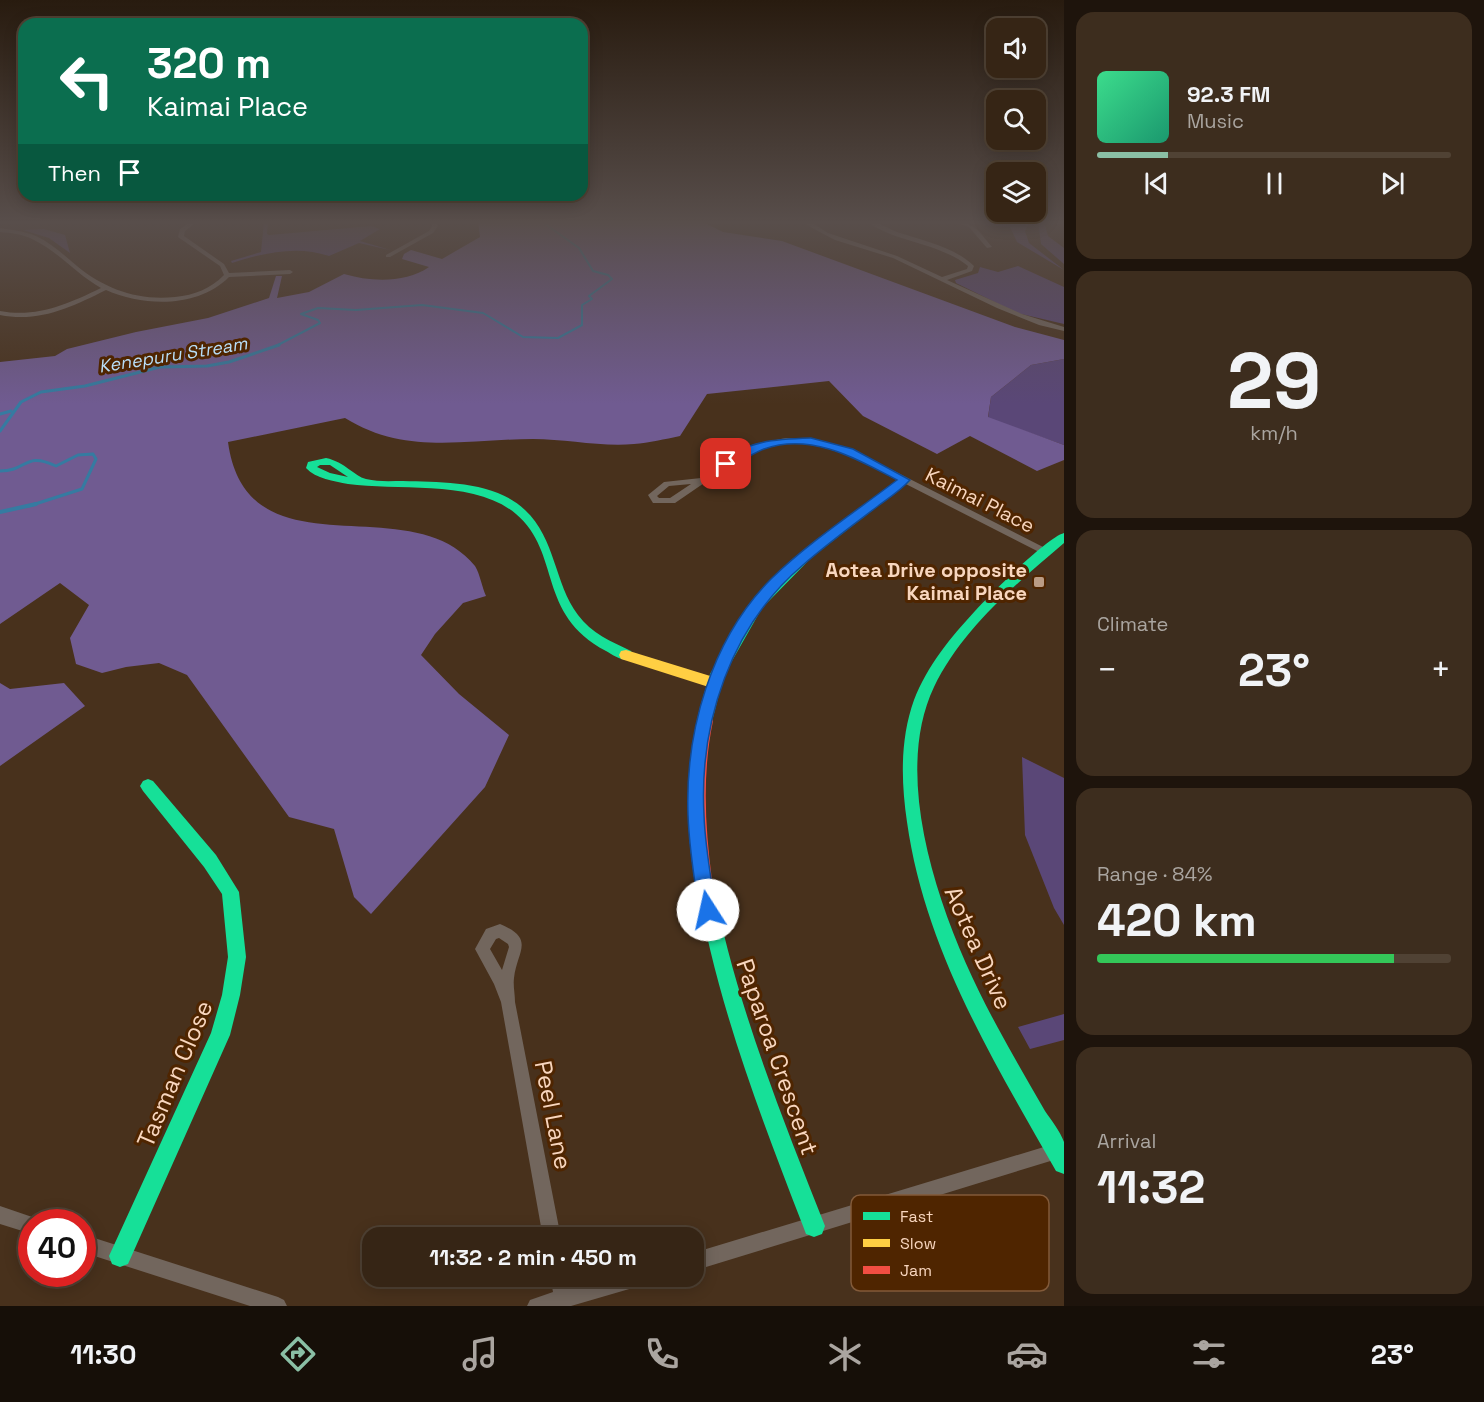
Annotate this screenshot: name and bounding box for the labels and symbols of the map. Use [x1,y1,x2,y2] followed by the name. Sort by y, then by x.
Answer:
[97,331,249,378] water label: Kenepuru Stream
[700,438,751,489] pin
[921,461,1039,539] street label: Kaimai Place
[826,557,1027,606] place label: Aotea Drive opposite Kaimai Place
[1032,575,1046,589] marker: Aotea Drive opposite Kaimai Place
[676,878,740,942] position arrow
[937,881,1019,1014] street label: Aotea Drive
[729,955,826,1159] street label: Paparoa Crescent
[130,996,219,1152] street label: Tasman Close
[528,1058,579,1172] street label: Peel Lane
[851,1195,1049,1291] legend
[900,1206,933,1227] text: Fast
[18,1209,96,1287] speed limit sign: 40
[900,1233,936,1254] text: Slow
[900,1260,932,1281] text: Jam

